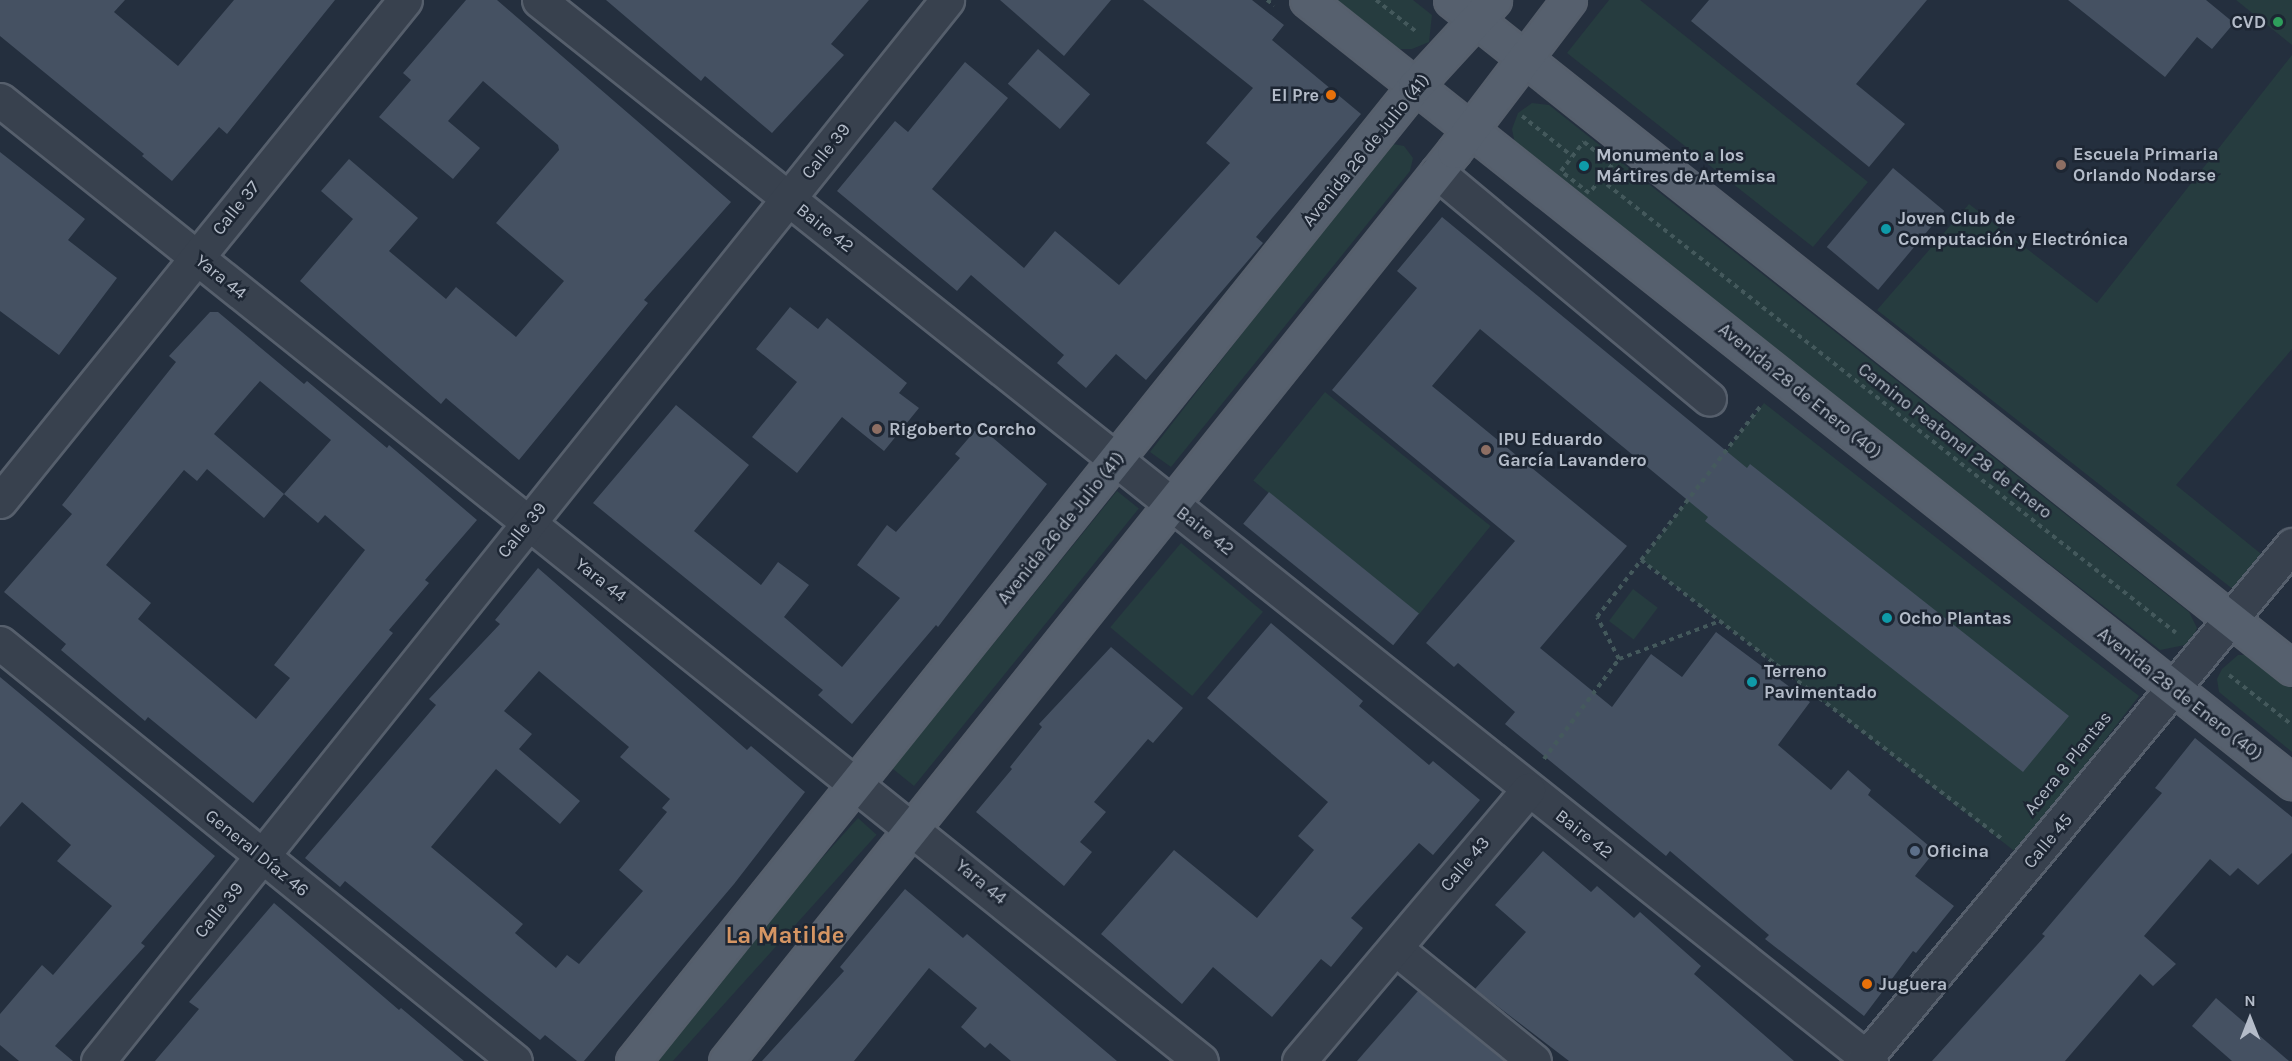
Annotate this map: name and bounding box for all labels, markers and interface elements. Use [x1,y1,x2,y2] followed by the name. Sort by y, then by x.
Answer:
[2231,11,2266,33] place label: CVD
[2271,15,2285,29] marker: CVD
[1298,69,1434,231] street label: Avenida 26 de Julio (41)
[1271,84,1319,106] place label: El Pre
[1324,88,1338,102] marker: El Pre
[797,119,855,183] street label: Calle 39
[2073,144,2219,186] place label: Escuela Primaria Orlando Nodarse
[1596,145,1776,188] place label: Monumento a los Mártires de Artemisa
[2054,158,2068,172] marker: Escuela Primaria Orlando Nodarse
[1577,159,1591,173] marker: Monumento a los Mártires de Artemisa
[208,176,264,240] street label: Calle 37
[792,199,858,257] street label: Baire 42
[1898,208,2128,250] place label: Joven Club de Computación y Electrónica
[1879,222,1893,236] marker: Joven Club de Computación y Electrónica
[191,250,251,304] street label: Yara 44
[1714,319,1886,463] street label: Avenida 28 de Enero (40)
[1854,358,2056,524] street label: Camino Peatonal 28 de Enero
[889,418,1036,440] place label: Rigoberto Corcho
[870,422,884,436] marker: Rigoberto Corcho
[1498,429,1647,472] place label: IPU Eduardo García Lavandero
[1479,443,1493,457] marker: IPU Eduardo García Lavandero
[993,447,1129,609] street label: Avenida 26 de Julio (41)
[493,498,551,562] street label: Calle 39
[1172,502,1238,560] street label: Baire 42
[571,553,631,607] street label: Yara 44
[1899,607,2012,629] place label: Ocho Plantas
[1880,611,1894,625] marker: Ocho Plantas
[2093,623,2267,765] street label: Avenida 28 de Enero (40)
[1764,661,1877,704] place label: Terreno Pavimentado
[1745,675,1759,689] marker: Terreno Pavimentado
[2020,707,2116,819] street label: Acera 8 Plantas
[201,805,313,901] street label: General Díaz 46
[1551,805,1617,863] street label: Baire 42
[2019,809,2077,873] street label: Calle 45
[1436,832,1494,896] street label: Calle 43
[1927,840,1989,862] place label: Oficina
[1908,844,1922,858] marker: Oficina
[951,855,1011,909] street label: Yara 44
[190,878,248,942] street label: Calle 39
[725,922,845,950] district label: La Matilde
[1879,973,1947,995] place label: Juguera
[1860,977,1874,991] marker: Juguera
[2220,989,2280,1049] north arrow
[2244,991,2256,1010] text: N

